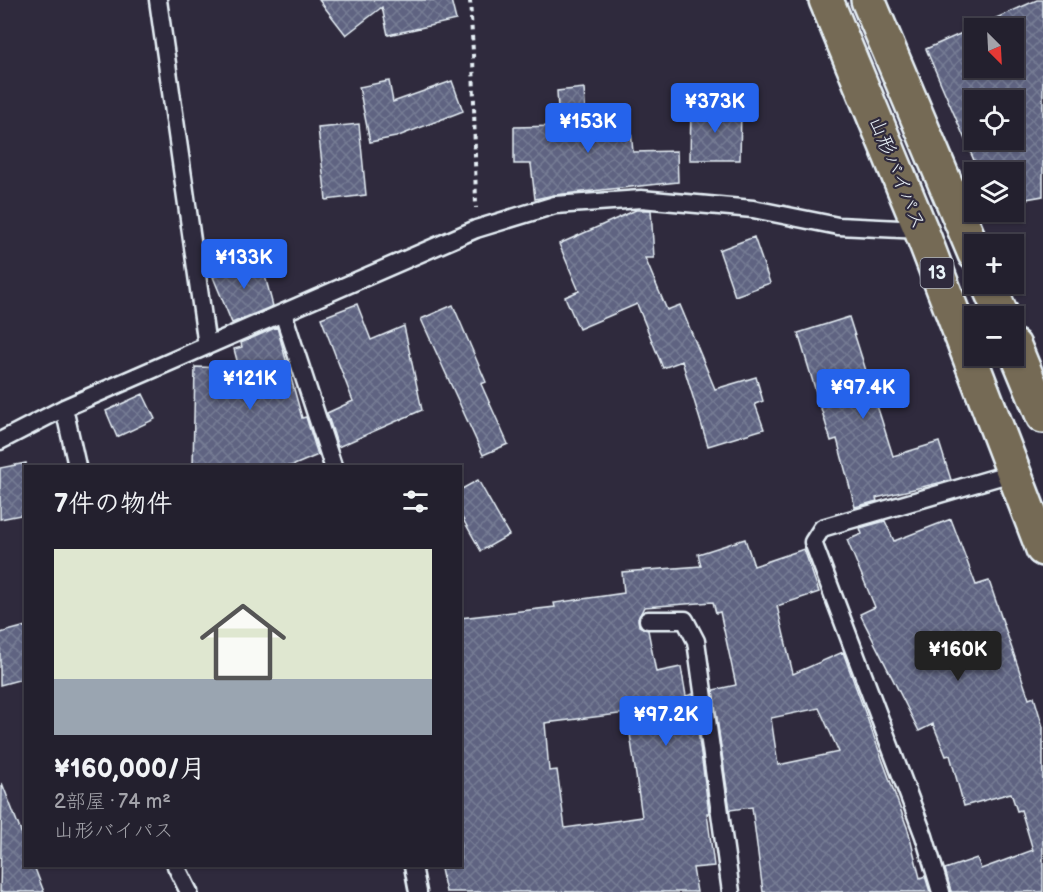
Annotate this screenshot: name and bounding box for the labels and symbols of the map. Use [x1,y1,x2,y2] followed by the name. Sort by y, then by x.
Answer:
[964,18,1024,78] north arrow
[673,83,757,134] pin: ¥373K
[546,103,630,154] pin: ¥153K
[863,113,931,233] street label: 山形バイパス
[202,239,286,290] pin: ¥133K
[920,258,954,288] road number: 13
[208,360,292,411] pin: ¥121K
[814,369,912,420] pin: ¥97.4K
[916,631,1000,682] pin: ¥160K
[617,696,715,747] pin: ¥97.2K

